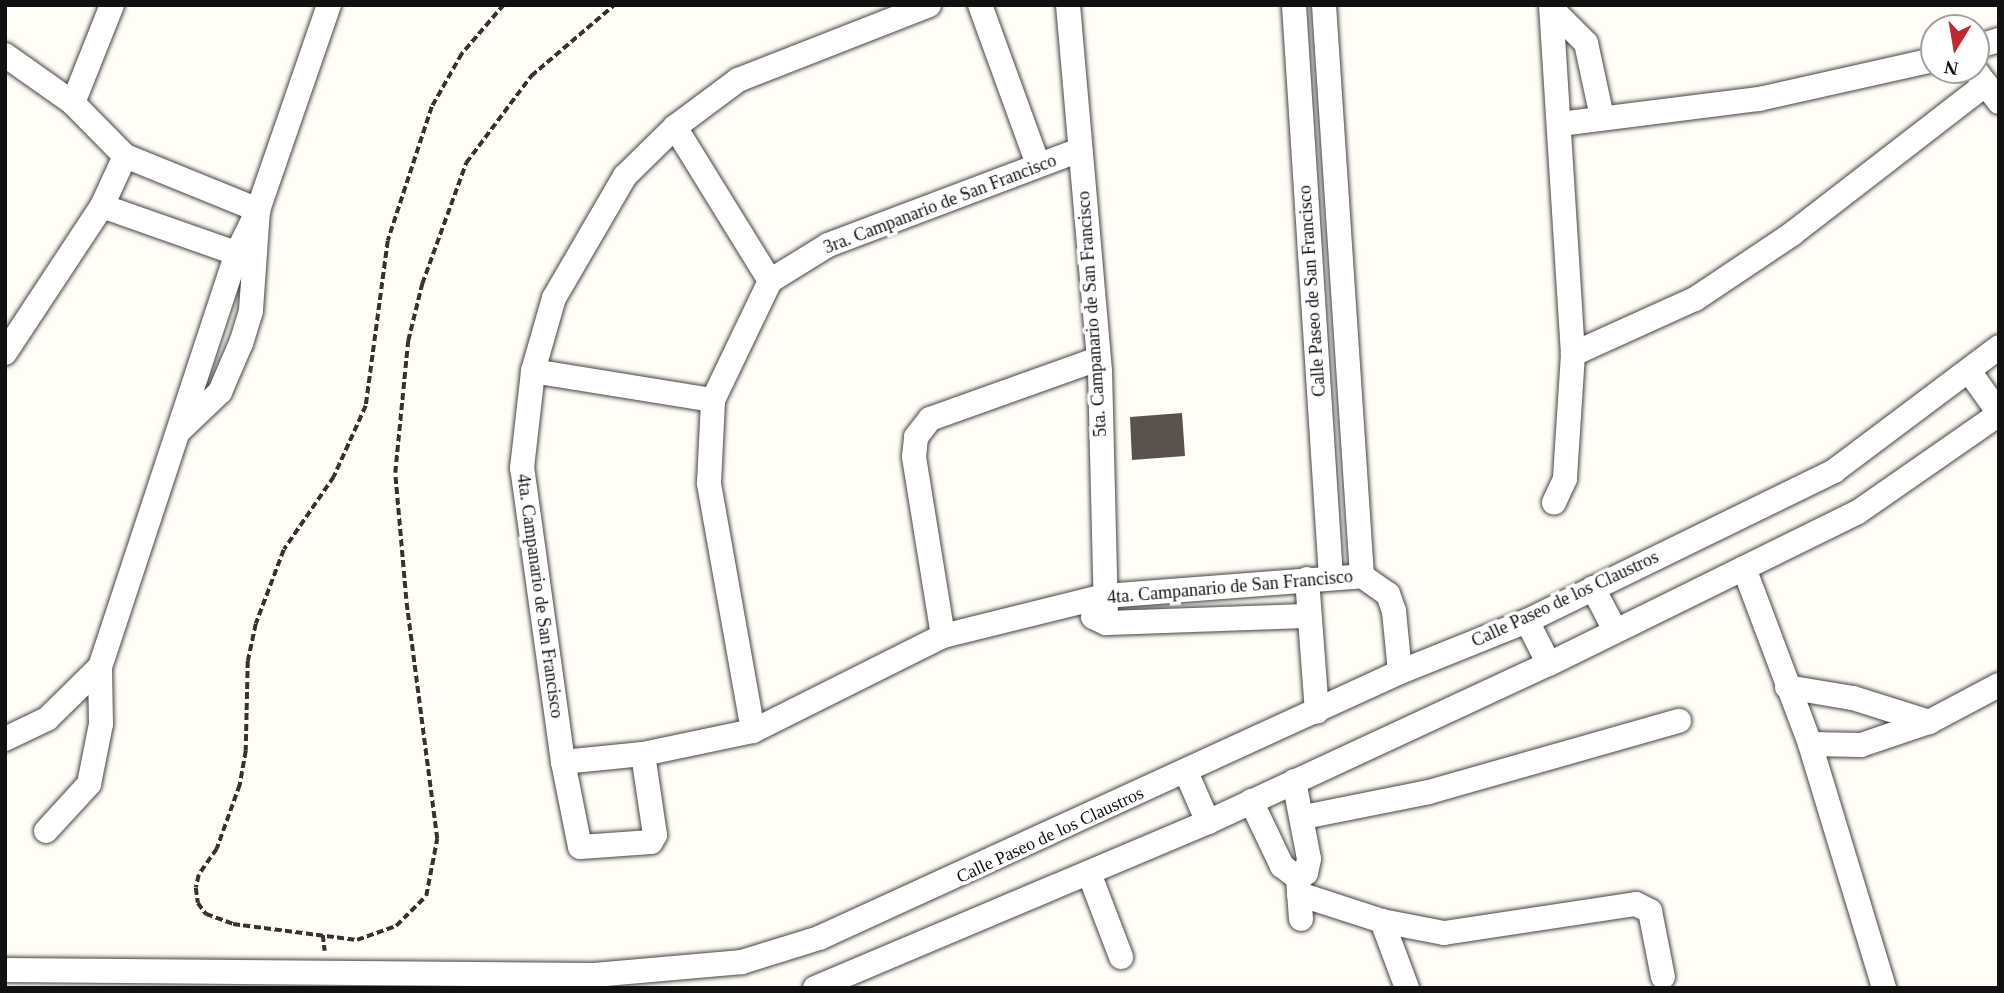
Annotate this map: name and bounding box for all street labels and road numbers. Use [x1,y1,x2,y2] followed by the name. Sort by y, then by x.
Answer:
[821,150,1059,258] street label: 3ra. Campanario de San Francisco
[1294,185,1330,397] street label: Calle Paseo de San Francisco
[1073,190,1111,438] street label: 5ta. Campanario de San Francisco
[512,472,568,720] street label: 4ta. Campanario de San Francisco
[1468,546,1662,652] street label: Calle Paseo de los Claustros
[1106,566,1354,608] street label: 4ta. Campanario de San Francisco
[953,782,1147,888] street label: Calle Paseo de los Claustros

